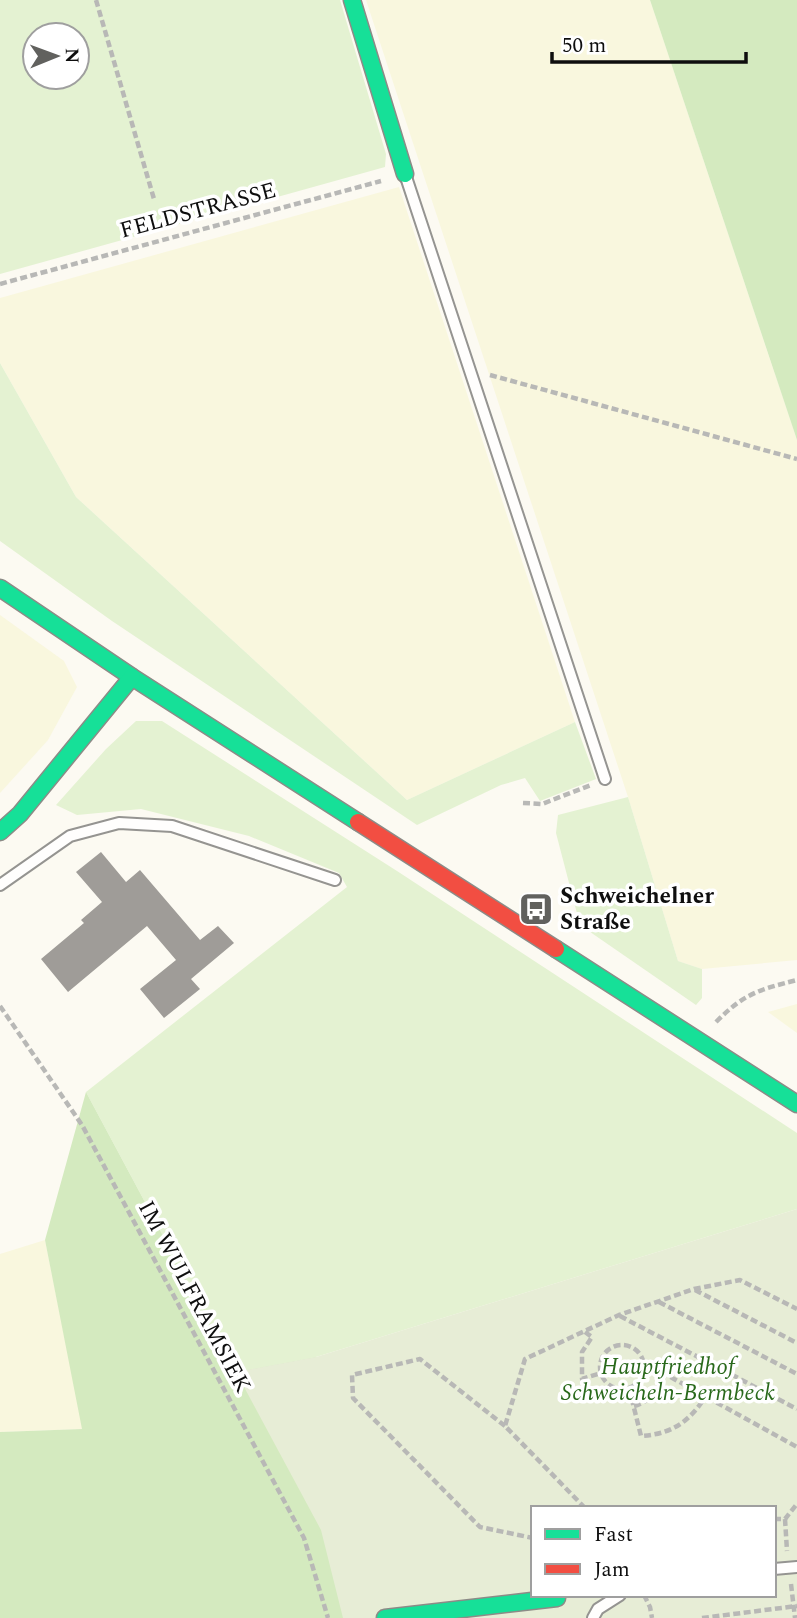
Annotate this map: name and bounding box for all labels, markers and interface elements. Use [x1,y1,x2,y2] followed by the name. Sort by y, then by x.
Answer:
[21,21,91,91] north arrow
[552,21,746,65] scale bar
[562,30,606,62] text: 50 m
[57,48,86,64] text: N
[116,173,280,249] street label: FELDSTRASSE
[560,879,714,940] place label: Schweichelner Straße
[517,890,555,928] bus stop icon: Schweichelner Straße
[128,1194,260,1400] street label: IM WULFRAMSIEK
[561,1350,775,1411] park label: Hauptfriedhof Schweicheln-Bermbeck
[531,1506,776,1597] legend
[594,1519,633,1551] text: Fast
[594,1554,630,1586] text: Jam

